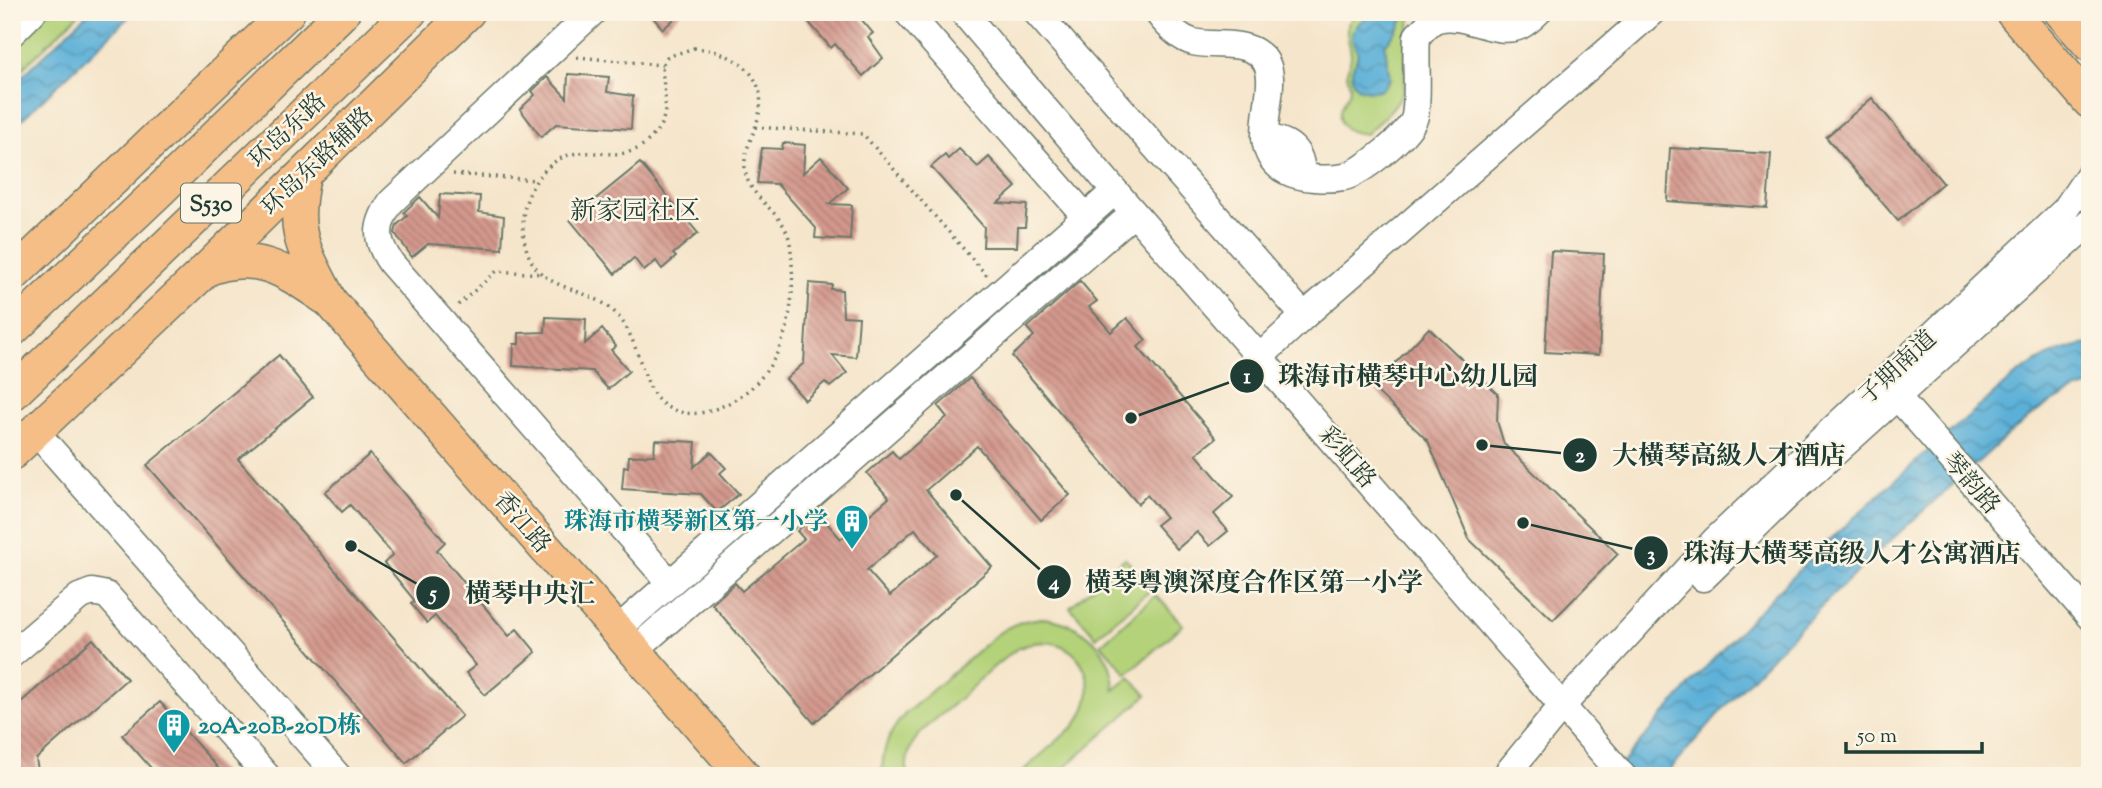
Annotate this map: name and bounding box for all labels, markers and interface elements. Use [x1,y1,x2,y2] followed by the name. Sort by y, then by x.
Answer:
[242,86,335,177] street label: 环岛东路
[255,100,382,225] street label: 环岛东路辅路
[181,184,241,222] road number: S530
[570,194,700,231] district label: 新家园社区
[1852,323,1945,414] street label: 子期南道
[1229,352,1552,399] callout: 珠海市横琴中心幼儿园
[1278,360,1538,397] text: 珠海市横琴中心幼儿园
[1243,363,1251,393] text: 1
[1310,420,1383,497] street label: 彩虹路
[1563,431,1860,478] callout: 大橫琴高級人才酒店
[1612,439,1846,476] text: 大橫琴高級人才酒店
[1575,442,1585,472] text: 2
[1934,446,2007,523] street label: 琴韵路
[485,485,558,562] street label: 香江路
[833,502,871,551] building icon: 珠海市横琴新区第一小学
[564,506,828,540] place label: 珠海市横琴新区第一小学
[1634,530,2035,577] callout: 珠海大横琴高级人才公寓酒店
[1683,537,2021,574] text: 珠海大横琴高级人才公寓酒店
[1647,541,1655,571] text: 3
[1036,558,1437,605] callout: 横琴粤澳深度合作区第一小学
[1085,566,1423,603] text: 横琴粤澳深度合作区第一小学
[416,569,609,616] callout: 横琴中央汇
[1048,569,1060,599] text: 4
[465,577,595,614] text: 横琴中央汇
[427,580,437,610] text: 5
[155,706,193,755] building icon: 20A-20B-20D栋
[198,710,361,744] place label: 20A-20B-20D栋
[1846,711,1983,755] scale bar
[1856,722,1897,752] text: 50 m

